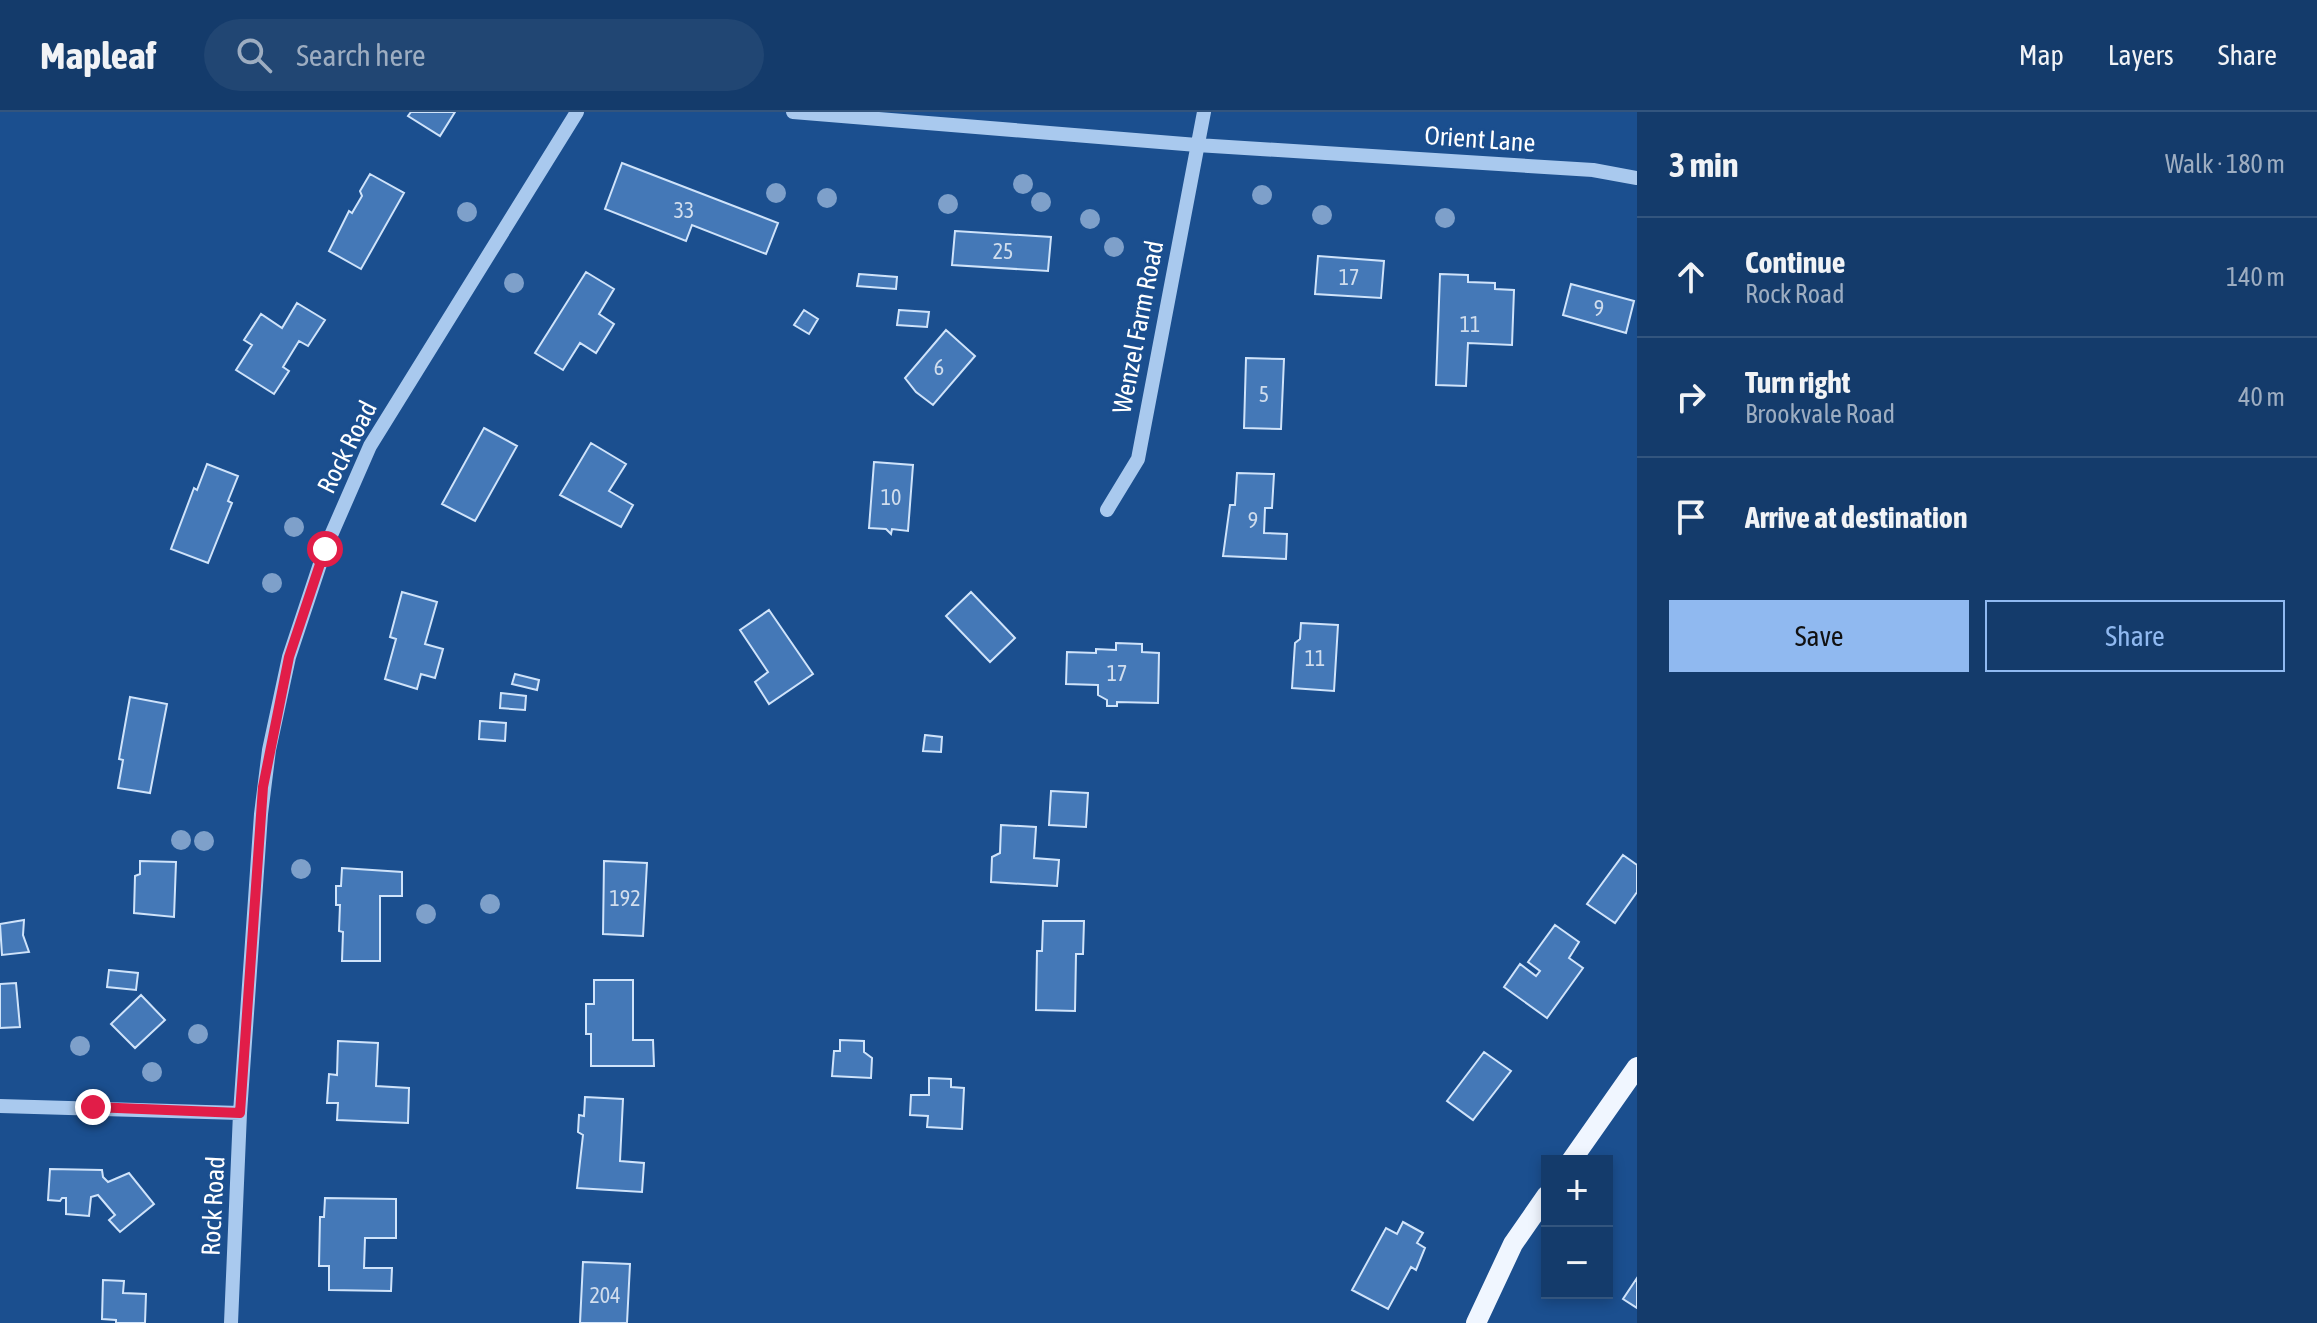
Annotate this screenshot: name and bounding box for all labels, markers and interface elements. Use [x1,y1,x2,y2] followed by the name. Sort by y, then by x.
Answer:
[204,19,764,91] search box
[232,33,276,77] icon: search
[40,34,156,77] text: Mapleaf
[296,38,426,72] text: Search here
[2019,39,2064,71] text: Map
[2108,39,2174,71] text: Layers
[2218,39,2277,71] text: Share
[1424,120,1536,158] street label: Orient Lane
[1669,145,1738,184] text: 3 min
[2165,149,2285,179] text: Walk · 180 m
[674,197,694,223] house number: 33
[993,238,1013,264] house number: 25
[1107,238,1169,416] street label: Wenzel Farm Road
[1745,245,1845,279] text: Continue
[1669,255,1713,299] icon: ahead
[2226,262,2285,292] text: 140 m
[1339,264,1359,290] house number: 17
[1745,279,1844,309] text: Rock Road
[1594,295,1604,321] house number: 9
[1460,311,1480,337] house number: 11
[934,354,944,380] house number: 6
[1745,365,1851,399] text: Turn right
[1669,375,1713,419] icon: right
[1259,381,1269,407] house number: 5
[2238,382,2285,412] text: 40 m
[311,396,383,498] street label: Rock Road
[1745,399,1895,429] text: Brookvale Road
[881,484,901,510] house number: 10
[1669,495,1713,539] icon: arrive
[1745,500,1967,534] text: Arrive at destination
[1248,507,1258,533] house number: 9
[307,531,343,567] route start
[1669,600,1969,672] button: Save
[1985,600,2285,672] button: Share
[1305,645,1325,671] house number: 11
[1107,660,1127,686] house number: 17
[609,885,641,911] house number: 192
[75,1089,111,1125] route end
[1541,1155,1613,1299] map controls
[1541,1155,1613,1227] button: +
[195,1156,231,1256] street label: Rock Road
[1541,1227,1613,1299] button: −
[589,1282,621,1308] house number: 204

